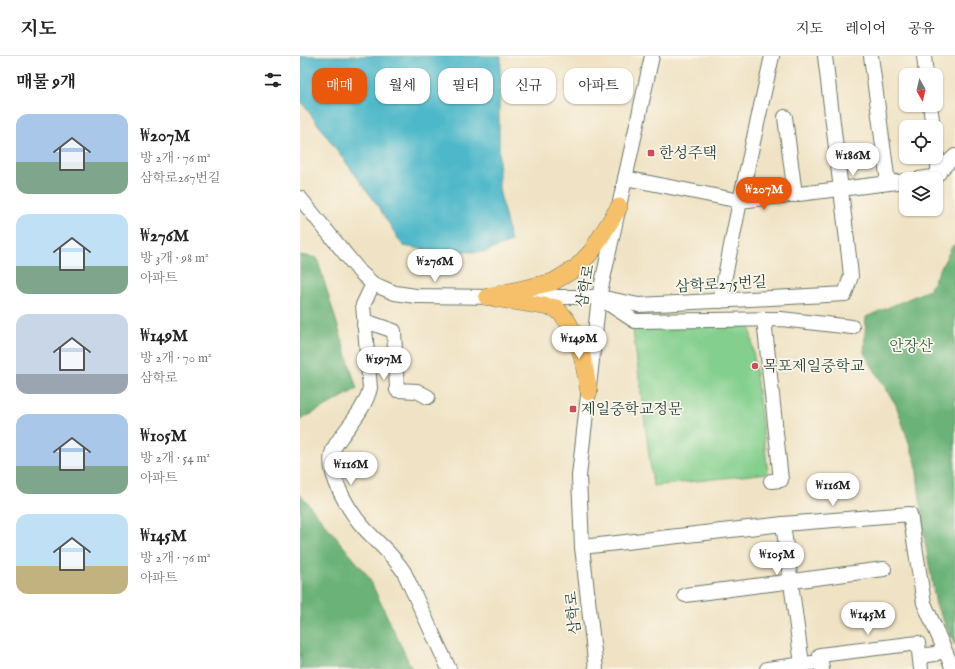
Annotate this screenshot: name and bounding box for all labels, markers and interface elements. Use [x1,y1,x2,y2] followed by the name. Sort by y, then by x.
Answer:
[20,18,57,42] text: 지도
[796,20,823,38] text: 지도
[845,20,886,38] text: 레이어
[908,20,935,38] text: 공유
[312,68,367,104] chip: 매매
[375,68,430,104] chip: 월세
[438,68,493,104] chip: 필터
[501,68,556,104] chip: 신규
[564,68,633,104] chip: 아파트
[899,68,943,112] north arrow
[899,68,943,216] map controls
[262,69,284,91] icon: filters
[16,72,76,93] text: 매물 9개
[899,120,943,164] button: locate
[140,126,190,147] text: ₩207M
[48,130,96,178] icon: home
[825,143,881,177] pin: ₩186M
[659,144,717,163] place label: 한성주택
[835,147,871,164] text: ₩186M
[646,148,656,158] marker: 한성주택
[140,150,211,167] text: 방 2개 · 76 m²
[140,170,220,187] text: 삼학로267번길
[899,172,943,216] button: layers
[736,177,792,211] pin: ₩207M
[745,181,783,198] text: ₩207M
[140,226,189,247] text: ₩276M
[48,230,96,278] icon: home
[407,249,463,283] pin: ₩276M
[140,250,209,267] text: 방 3개 · 98 m²
[416,253,454,270] text: ₩276M
[572,263,599,309] street label: 삼학로
[140,270,178,287] text: 아파트
[675,273,767,296] street label: 삼학로275번길
[140,326,188,347] text: ₩149M
[551,326,607,360] pin: ₩149M
[48,330,96,378] icon: home
[561,330,597,347] text: ₩149M
[889,337,933,356] park label: 안장산
[356,347,412,381] pin: ₩197M
[140,350,212,367] text: 방 2개 · 70 m²
[366,351,402,368] text: ₩197M
[763,357,865,376] place label: 목포제일중학교
[750,361,760,371] marker: 목포제일중학교
[140,370,178,387] text: 삼학로
[581,400,683,419] place label: 제일중학교정문
[568,404,578,414] marker: 제일중학교정문
[140,426,187,447] text: ₩105M
[48,430,96,478] icon: home
[140,450,210,467] text: 방 2개 · 54 m²
[323,452,379,486] pin: ₩116M
[333,456,369,473] text: ₩116M
[140,470,178,487] text: 아파트
[805,473,861,507] pin: ₩116M
[815,477,851,494] text: ₩116M
[140,526,187,547] text: ₩145M
[48,530,96,578] icon: home
[749,542,805,576] pin: ₩105M
[759,546,795,563] text: ₩105M
[140,550,211,567] text: 방 2개 · 76 m²
[140,570,178,587] text: 아파트
[562,590,585,636] street label: 삼학로
[840,602,896,636] pin: ₩145M
[850,606,886,623] text: ₩145M

